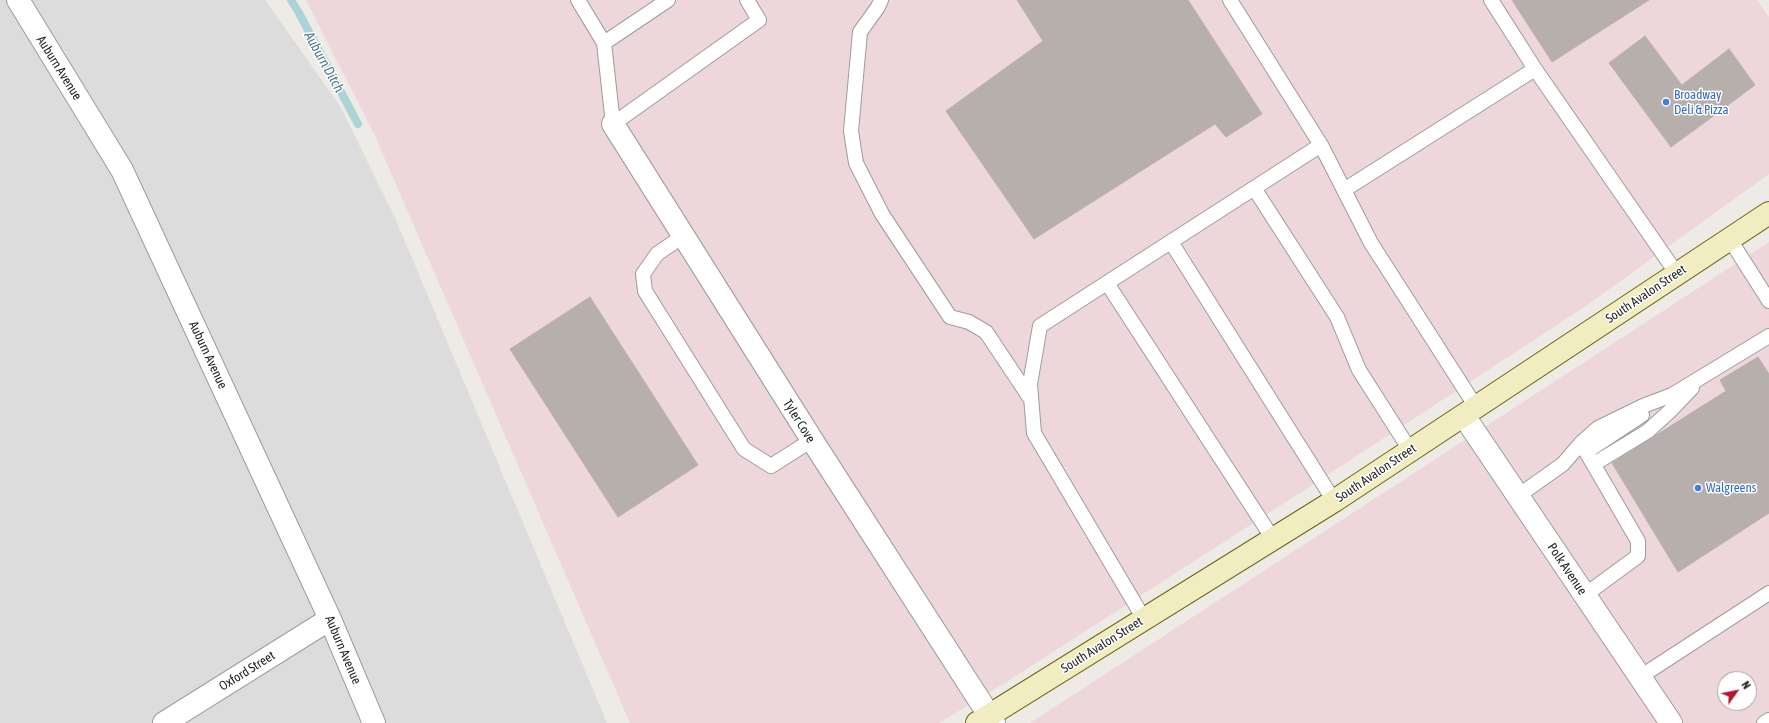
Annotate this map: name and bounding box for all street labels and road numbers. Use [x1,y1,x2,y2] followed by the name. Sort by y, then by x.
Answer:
[33,33,85,103] street label: Auburn Avenue
[1603,261,1689,327] street label: South Avalon Street
[186,319,230,391] street label: Auburn Avenue
[780,396,818,446] street label: Tyler Cove
[1333,440,1419,506] street label: South Avalon Street
[1544,540,1590,598] street label: Polk Avenue
[322,613,364,687] street label: Auburn Avenue
[1058,614,1146,676] street label: South Avalon Street
[216,648,278,694] street label: Oxford Street

